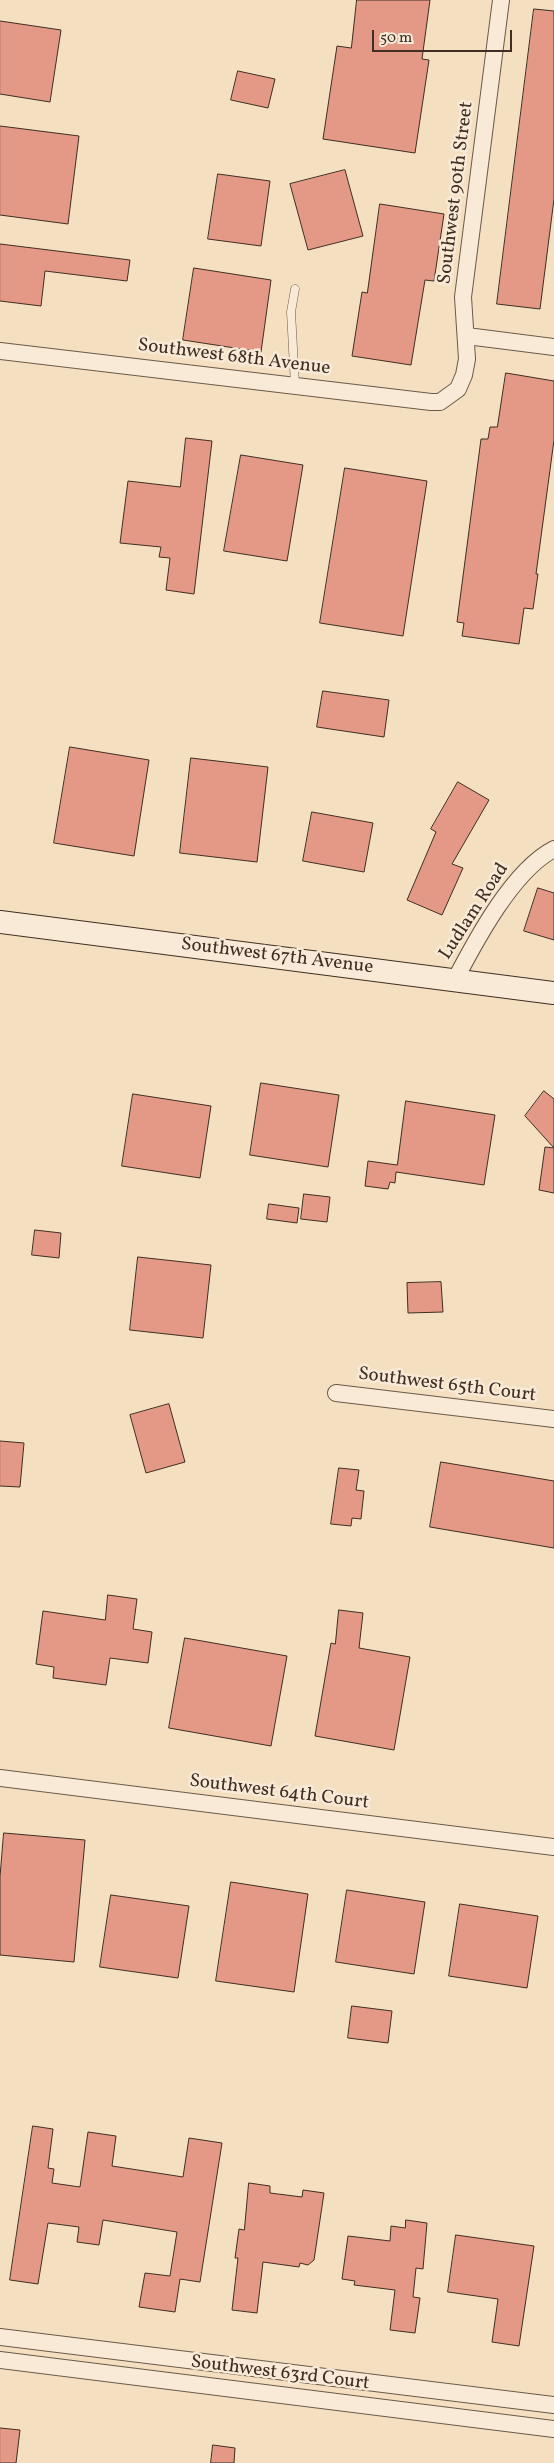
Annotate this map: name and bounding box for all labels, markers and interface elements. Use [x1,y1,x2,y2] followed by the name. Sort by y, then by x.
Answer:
[374,20,514,52] scale bar
[380,28,412,49] text: 50 m
[434,100,480,286] street label: Southwest 90th Street
[136,335,332,381] street label: Southwest 68th Avenue
[435,859,515,965] street label: Ludlam Road
[180,934,374,980] street label: Southwest 67th Avenue
[357,1364,537,1408] street label: Southwest 65th Court
[188,1771,370,1815] street label: Southwest 64th Court
[189,2352,371,2396] street label: Southwest 63rd Court

